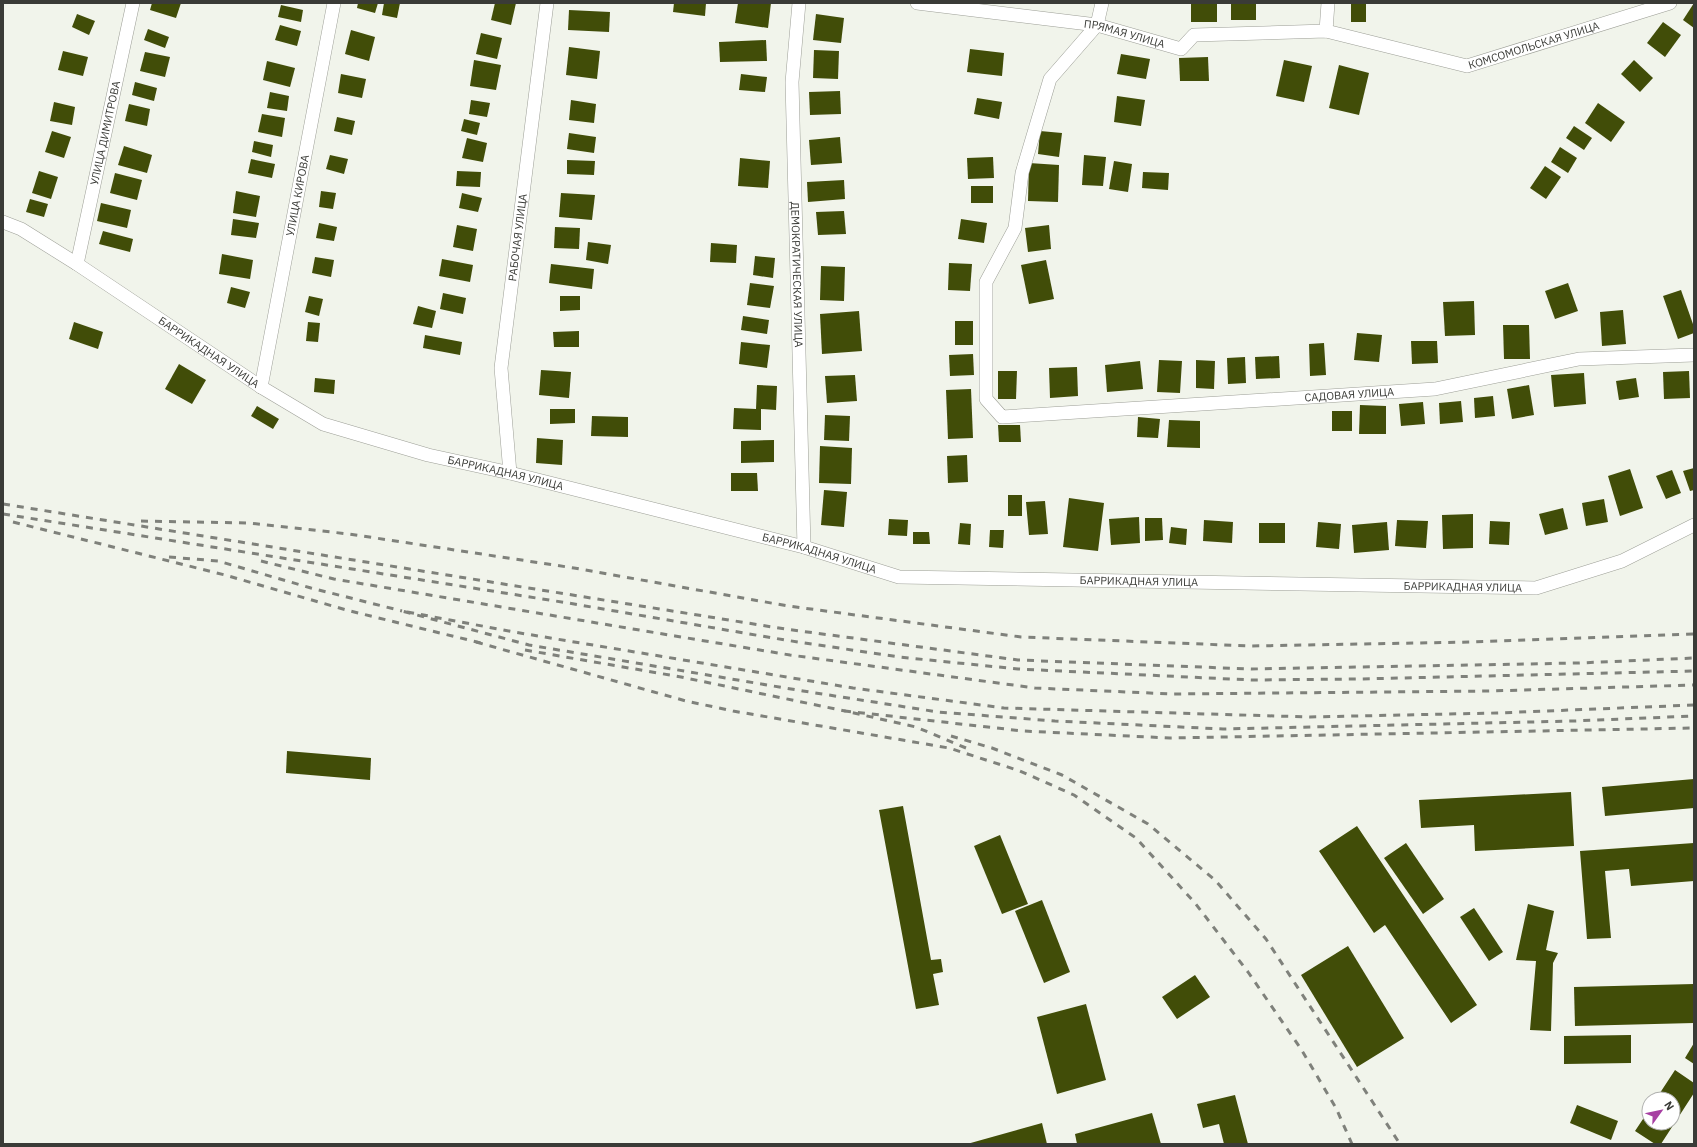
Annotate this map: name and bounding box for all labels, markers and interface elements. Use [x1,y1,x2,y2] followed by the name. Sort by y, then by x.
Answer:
[1083,16,1167,51] street label: ПРЯМАЯ УЛИЦА
[1466,18,1601,72] street label: КОМСОМОЛЬСКАЯ УЛИЦА
[87,79,123,186] street label: УЛИЦА ДИМИТРОВА
[283,153,312,237] street label: УЛИЦА КИРОВА
[505,193,530,282] street label: РАБОЧАЯ УЛИЦА
[788,202,806,348] street label: ДЕМОКРАТИЧЕСКАЯ УЛИЦА
[156,313,262,391] street label: БАРРИКАДНАЯ УЛИЦА
[1304,385,1394,404] street label: САДОВАЯ УЛИЦА
[446,453,565,493] street label: БАРРИКАДНАЯ УЛИЦА
[761,530,878,576] street label: БАРРИКАДНАЯ УЛИЦА
[1079,573,1198,589] street label: БАРРИКАДНАЯ УЛИЦА
[1403,579,1522,595] street label: БАРРИКАДНАЯ УЛИЦА
[1641,1091,1681,1131] north arrow
[1661,1098,1677,1113] text: N

